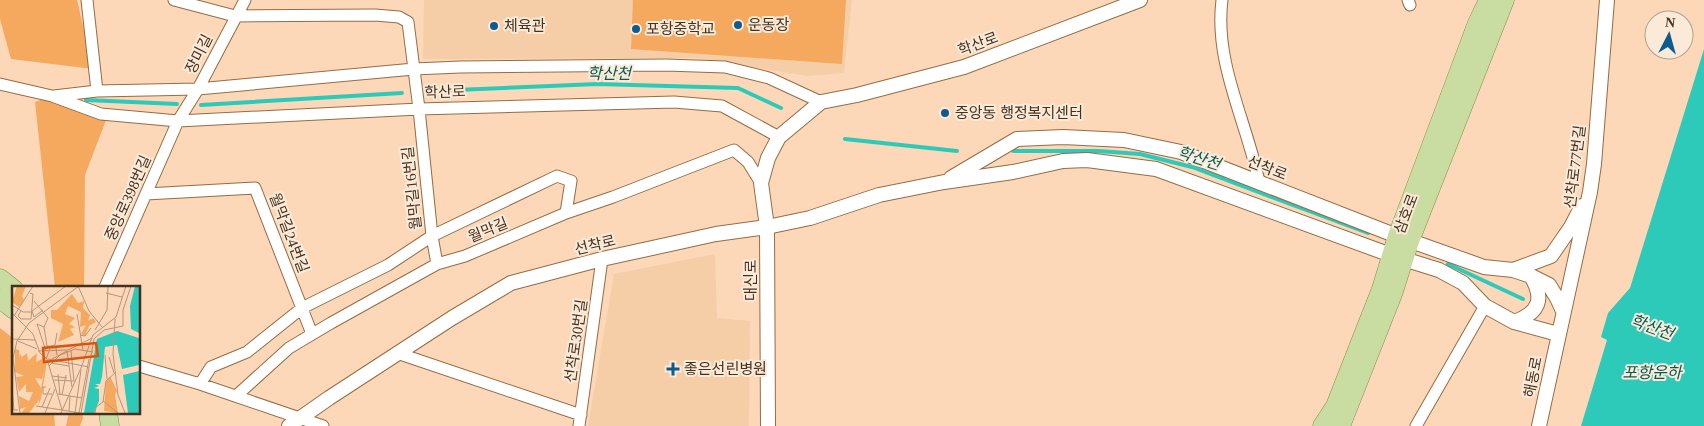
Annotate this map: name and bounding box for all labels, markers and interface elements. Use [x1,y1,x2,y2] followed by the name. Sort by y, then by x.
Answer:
[1644,10,1694,60] north arrow
[1664,15,1676,31] text: N
[748,17,790,33] place label: 운동장
[504,18,546,34] place label: 체육관
[732,19,744,31] marker: 운동장
[488,20,500,32] marker: 체육관
[646,20,715,37] place label: 포항중학교
[630,23,642,35] marker: 포항중학교
[955,28,1000,59] street label: 학산로
[182,32,216,76] street label: 장미길
[587,65,633,82] water label: 학산천
[424,82,466,101] street label: 학산로
[955,105,1083,121] place label: 중앙동 행정복지센터
[939,107,951,119] marker: 중앙동 행정복지센터
[1562,124,1588,210] street label: 선착로77번길
[1175,143,1225,174] water label: 학산천
[400,145,424,231] street label: 월막길16번길
[102,153,154,243] street label: 중앙로398번길
[1245,153,1289,183] street label: 선착로
[266,191,312,275] street label: 월막길24번길
[1391,192,1421,236] street label: 삼호로
[466,215,510,245] street label: 월막길
[573,232,617,258] street label: 선착로
[743,259,759,301] street label: 대신로
[12,286,140,414] inset map
[562,298,590,384] street label: 선착로30번길
[1628,311,1678,343] water label: 학산천
[1521,355,1545,399] street label: 해동로
[684,361,767,377] place label: 좋은선린병원
[666,362,680,376] marker: 좋은선린병원
[1623,364,1684,381] water label: 포항운하

